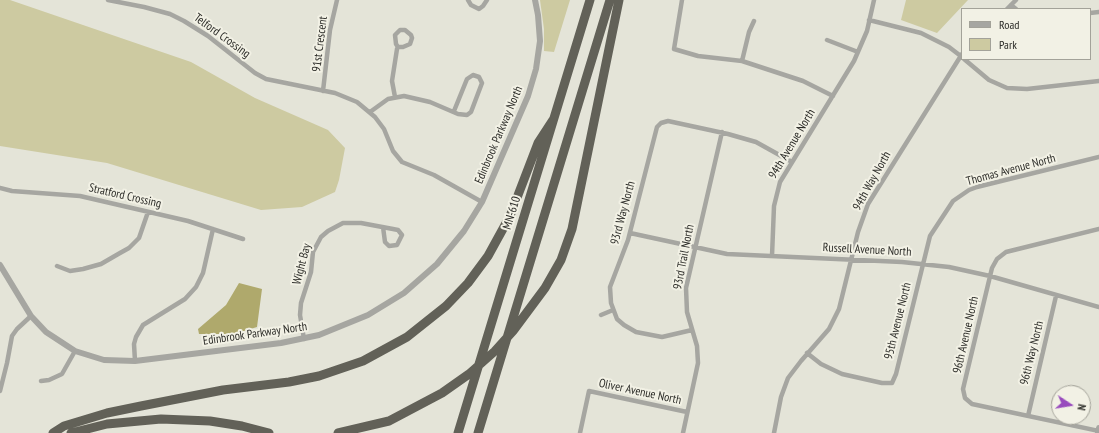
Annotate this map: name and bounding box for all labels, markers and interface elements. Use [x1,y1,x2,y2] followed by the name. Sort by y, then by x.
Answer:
[961,8,1091,60] legend
[191,11,253,61] street label: Telford Crossing
[309,15,331,73] street label: 91st Crescent
[999,17,1019,32] text: Road
[999,37,1017,52] text: Park
[472,84,526,186] street label: Edinbrook Parkway North
[766,107,818,181] street label: 94th Avenue North
[850,149,894,213] street label: 94th Way North
[965,151,1057,189] street label: Thomas Avenue North
[608,180,638,246] street label: 93rd Way North
[87,181,163,211] street label: Stratford Crossing
[500,195,524,231] street label: MN-610
[671,223,697,291] street label: 93rd Trail North
[822,240,912,260] street label: Russell Avenue North
[290,242,314,286] street label: Wight Bay
[882,281,914,361] street label: 95th Avenue North
[950,295,982,375] street label: 96th Avenue North
[202,320,308,348] street label: Edinbrook Parkway North
[1017,320,1047,386] street label: 96th Way North
[597,376,683,408] street label: Oliver Avenue North
[1051,385,1091,425] north arrow
[1074,403,1089,412] text: N

